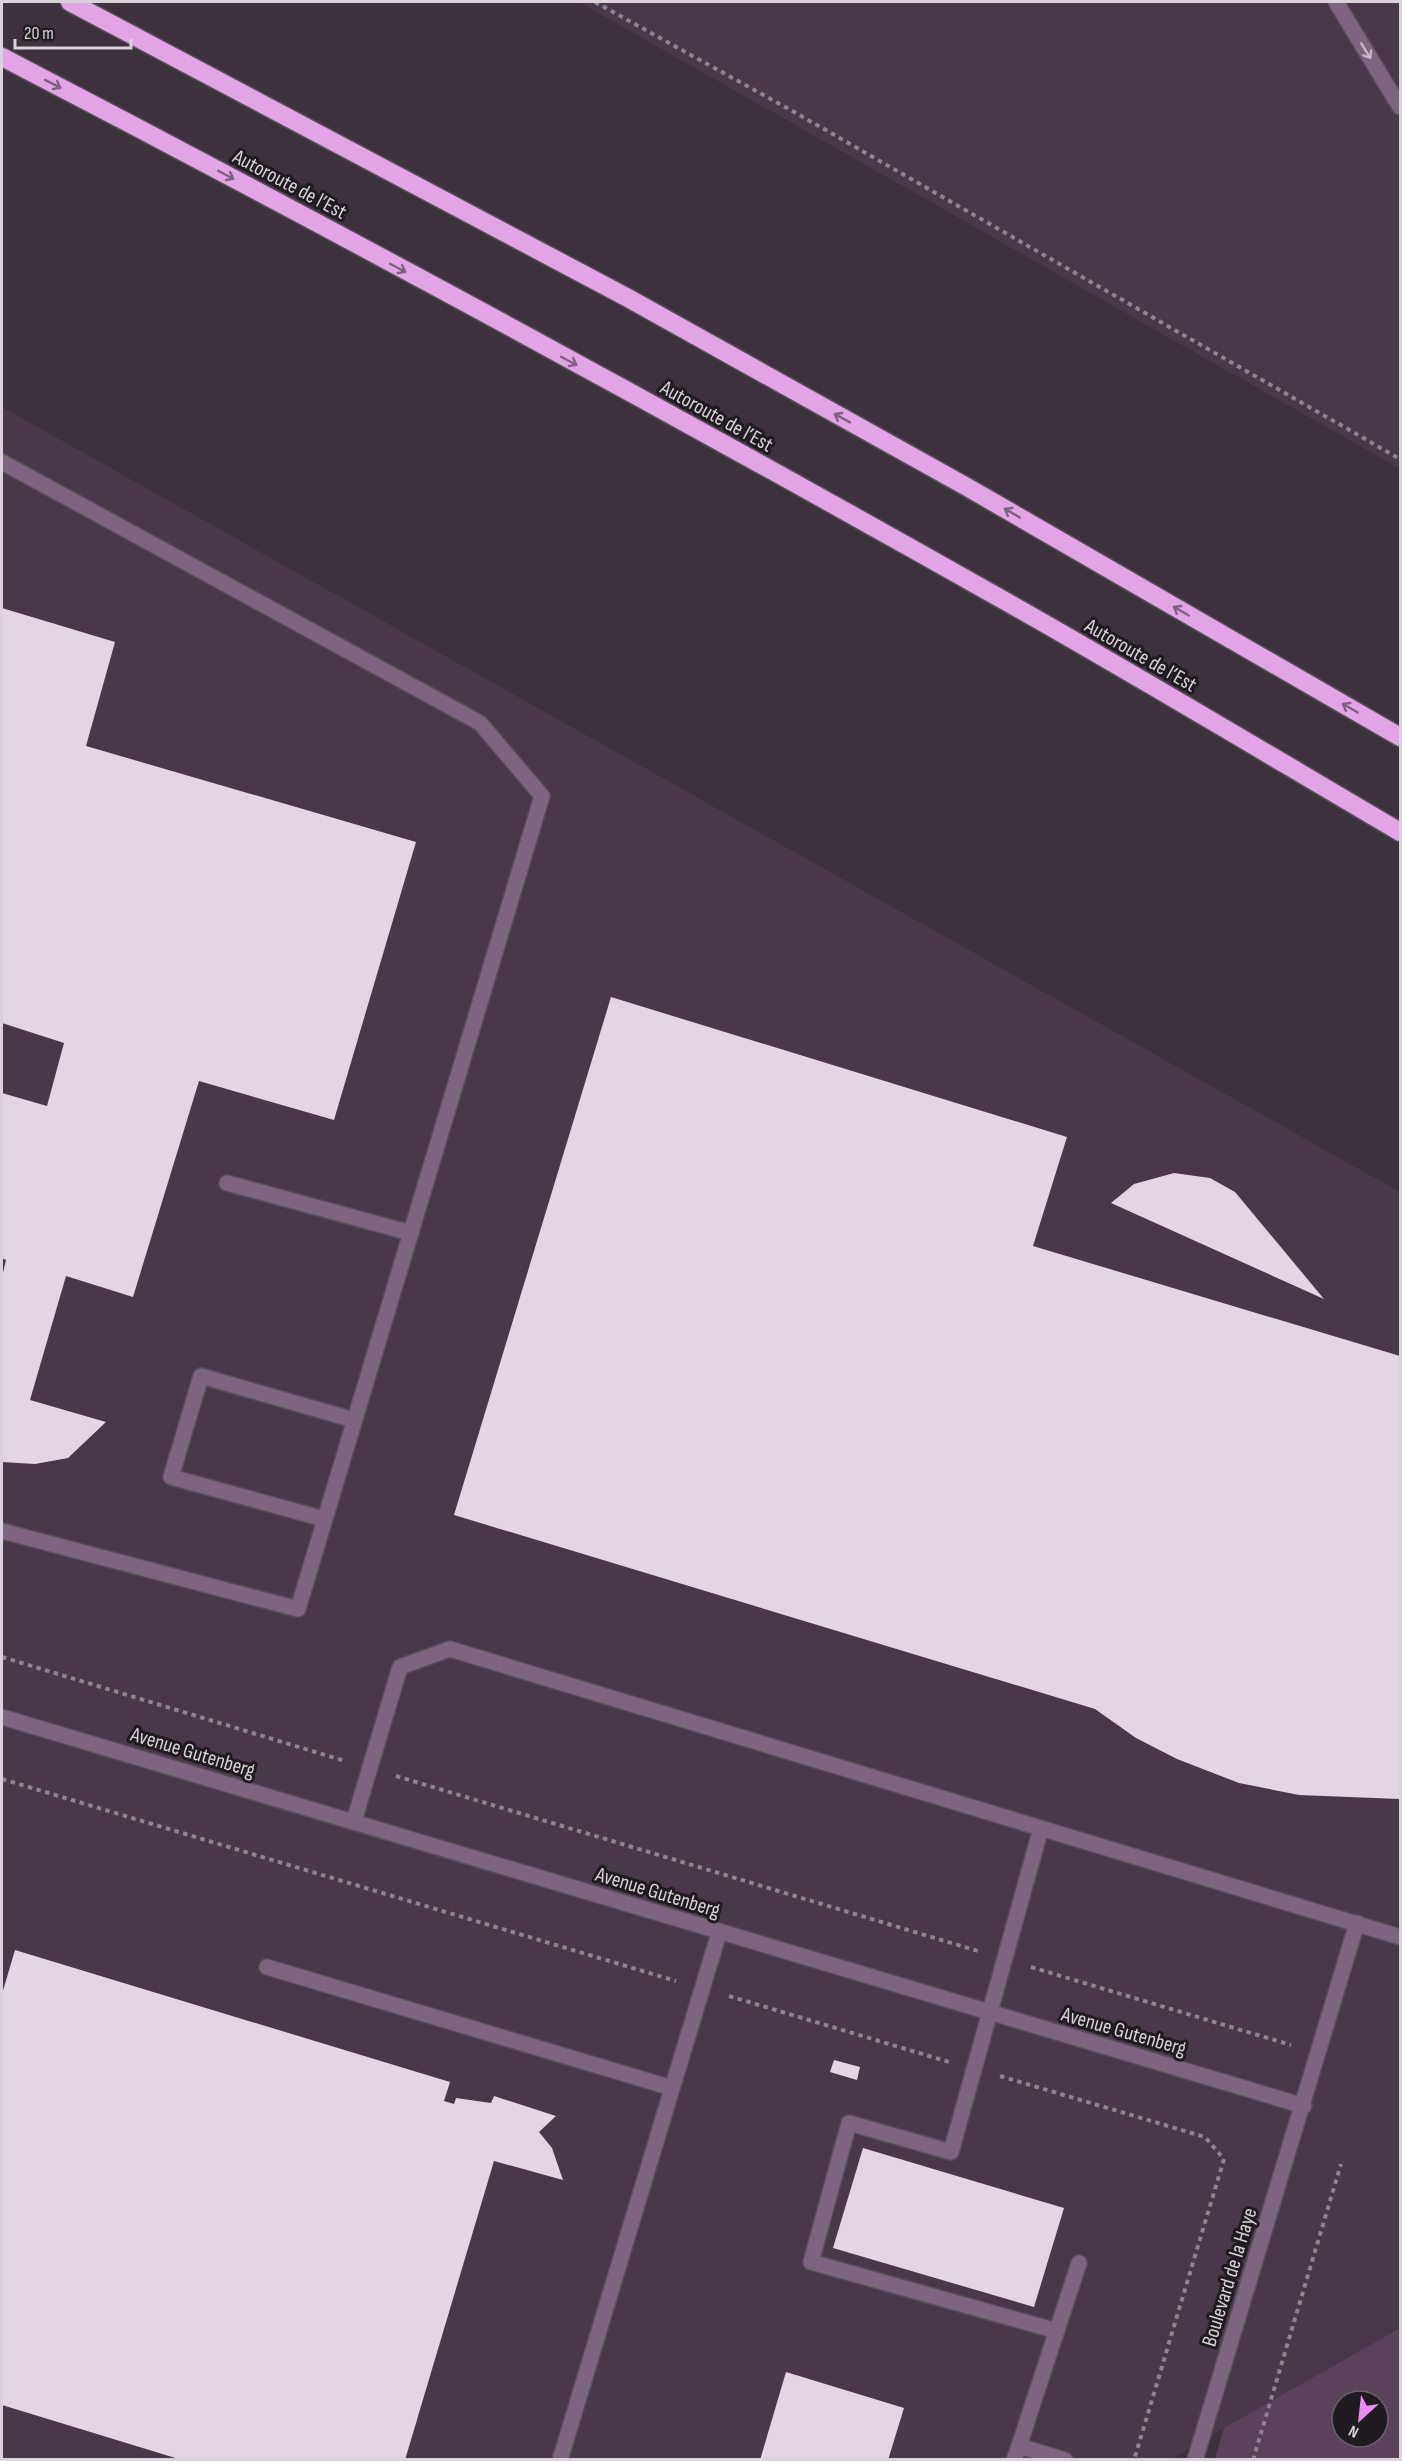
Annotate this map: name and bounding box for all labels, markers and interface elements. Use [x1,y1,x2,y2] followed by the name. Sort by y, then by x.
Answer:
[15,12,130,50] scale bar
[24,23,54,44] text: 20 m
[1361,42,1373,59] one-way arrow
[44,79,62,90] one-way arrow
[228,144,351,225] street label: Autoroute de l’Est
[217,169,234,181] one-way arrow
[388,263,406,274] one-way arrow
[560,355,577,367] one-way arrow
[655,375,777,458] street label: Autoroute de l’Est
[834,412,851,424] one-way arrow
[1004,507,1021,519] one-way arrow
[1173,605,1190,617] one-way arrow
[1080,613,1201,697] street label: Autoroute de l’Est
[1342,702,1359,714] one-way arrow
[127,1721,258,1783] street label: Avenue Gutenberg
[592,1861,723,1923] street label: Avenue Gutenberg
[1058,2001,1189,2061] street label: Avenue Gutenberg
[1197,2205,1262,2349] street label: Boulevard de la Haye
[1330,2389,1390,2449] north arrow
[1346,2421,1362,2441] text: N

